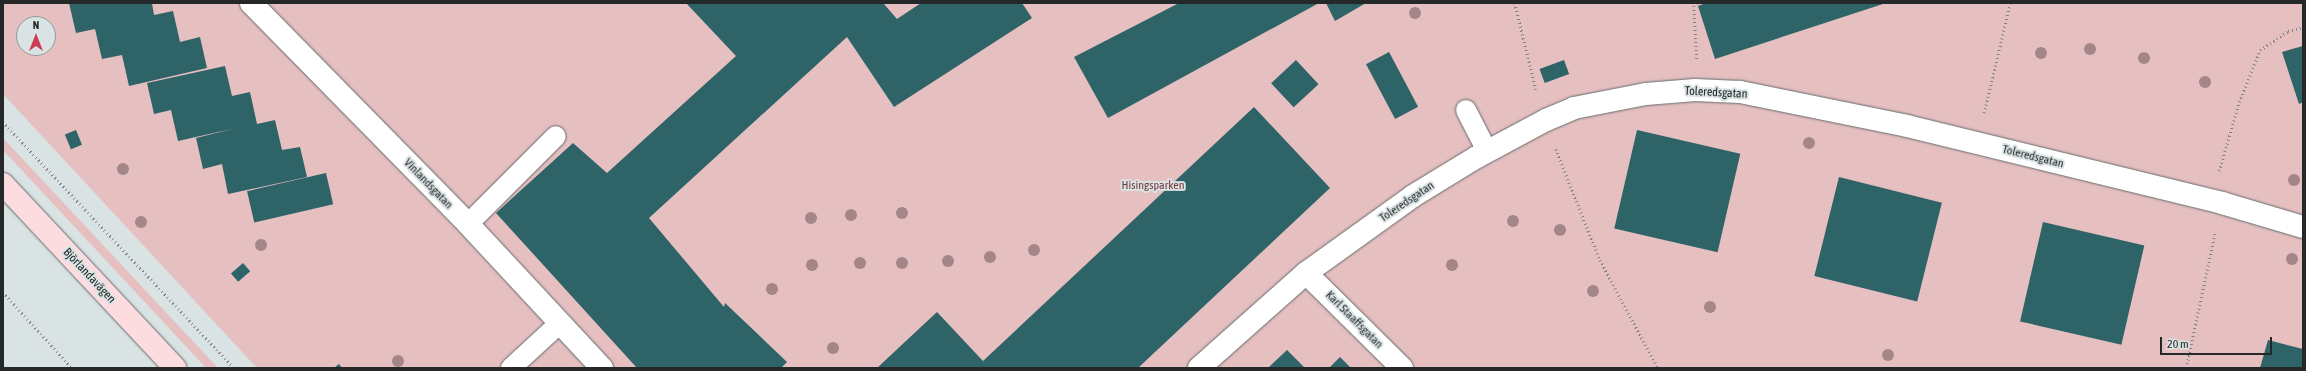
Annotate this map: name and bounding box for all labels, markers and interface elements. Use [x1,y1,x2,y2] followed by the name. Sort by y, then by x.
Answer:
[16,16,56,56] north arrow
[33,19,39,31] text: N
[1684,84,1748,102] street label: Toleredsgatan
[2001,142,2065,172] street label: Toleredsgatan
[400,156,456,212] street label: Vinlandsgatan
[1377,178,1437,226] street label: Toleredsgatan
[1121,179,1185,193] park label: Hisingsparken
[60,245,118,307] street label: Björlandavägen
[1322,288,1386,352] street label: Karl Staaffsgatan
[2162,329,2274,355] scale bar
[2167,337,2189,351] text: 20 m

